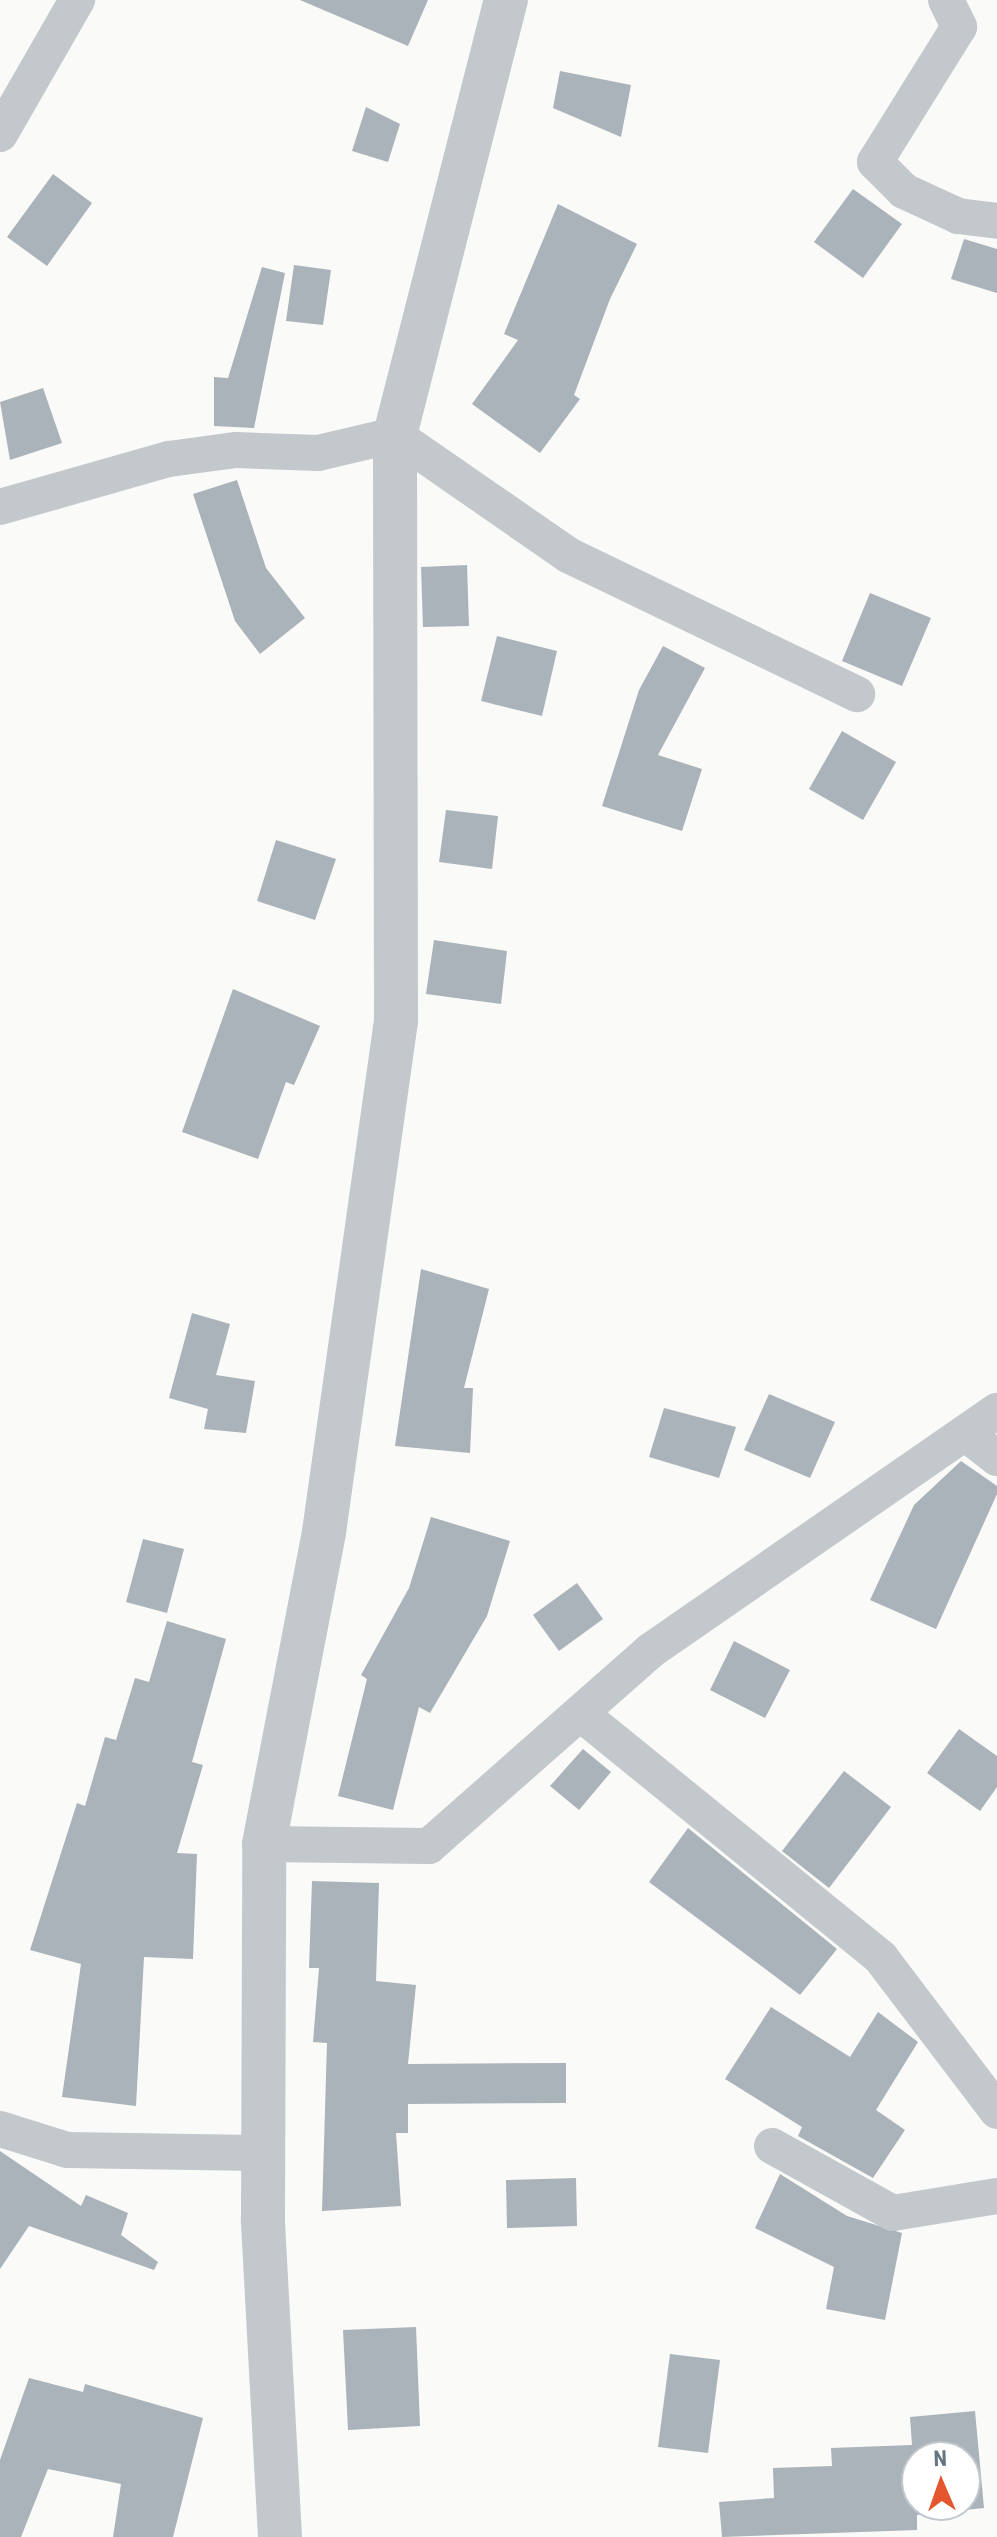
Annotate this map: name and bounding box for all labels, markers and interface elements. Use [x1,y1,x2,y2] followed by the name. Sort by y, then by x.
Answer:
[901,2441,981,2521] north arrow
[933,2446,947,2471] text: N

